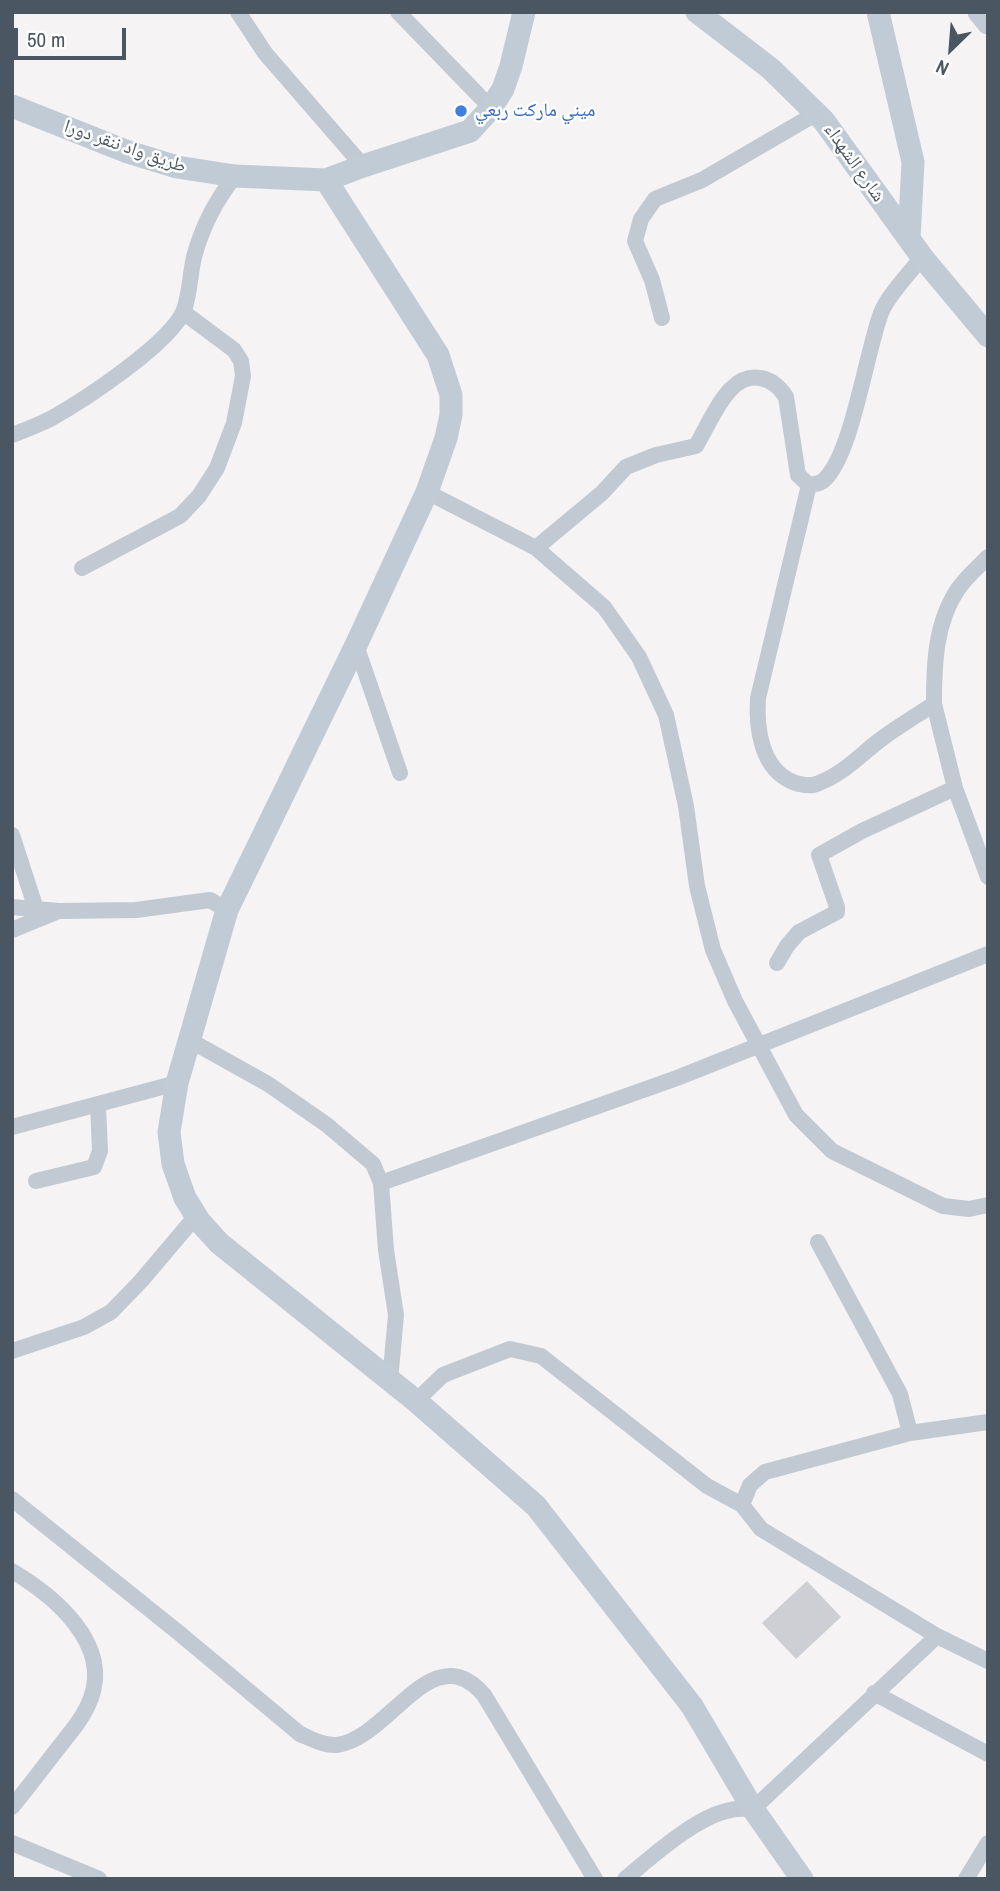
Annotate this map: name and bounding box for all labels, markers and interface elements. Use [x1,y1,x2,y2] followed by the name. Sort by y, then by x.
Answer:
[18,14,130,58] scale bar
[916,14,986,84] north arrow
[27,25,65,54] text: 50 m
[932,54,953,82] text: N
[475,100,595,122] place label: ميني ماركت ربعي
[453,103,469,119] marker: ميني ماركت ربعي
[61,115,189,179] street label: طريق واد ننقر دورا
[819,119,889,207] street label: شارع الشهداء

